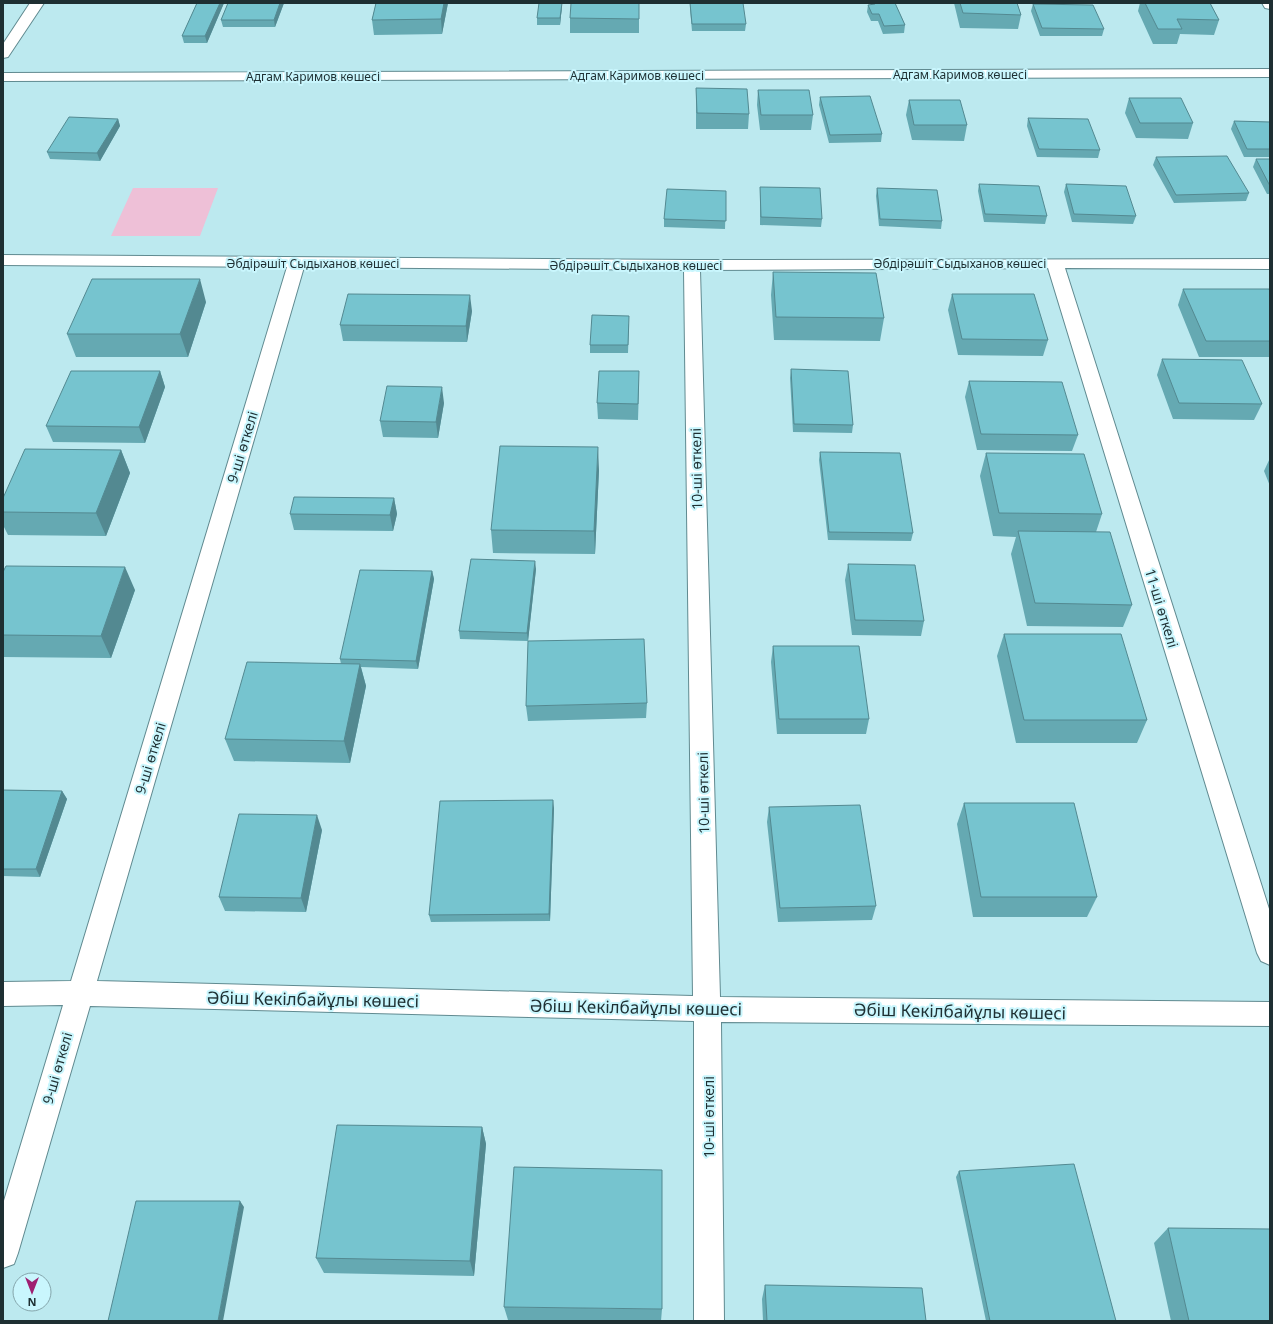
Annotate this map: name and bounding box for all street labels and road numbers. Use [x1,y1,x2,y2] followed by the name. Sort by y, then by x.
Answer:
[893,66,1027,83] street label: Адгам Каримов көшесі
[570,67,704,84] street label: Адгам Каримов көшесі
[246,68,380,85] street label: Адгам Каримов көшесі
[227,255,399,272] street label: Әбдірәшіт Сыдыханов көшесі
[874,255,1046,272] street label: Әбдірәшіт Сыдыханов көшесі
[550,257,722,274] street label: Әбдірәшіт Сыдыханов көшесі
[222,409,262,485] street label: 9-ші өткелі
[686,428,706,510] street label: 10-ші өткелі
[1141,566,1183,650] street label: 11-ші өткелі
[130,720,170,796] street label: 9-ші өткелі
[693,752,713,834] street label: 10-ші өткелі
[207,986,419,1012] street label: Әбіш Кекілбайұлы көшесі
[530,994,742,1020] street label: Әбіш Кекілбайұлы көшесі
[854,998,1066,1024] street label: Әбіш Кекілбайұлы көшесі
[38,1030,76,1106] street label: 9-ші өткелі
[699,1076,718,1158] street label: 10-ші өткелі

